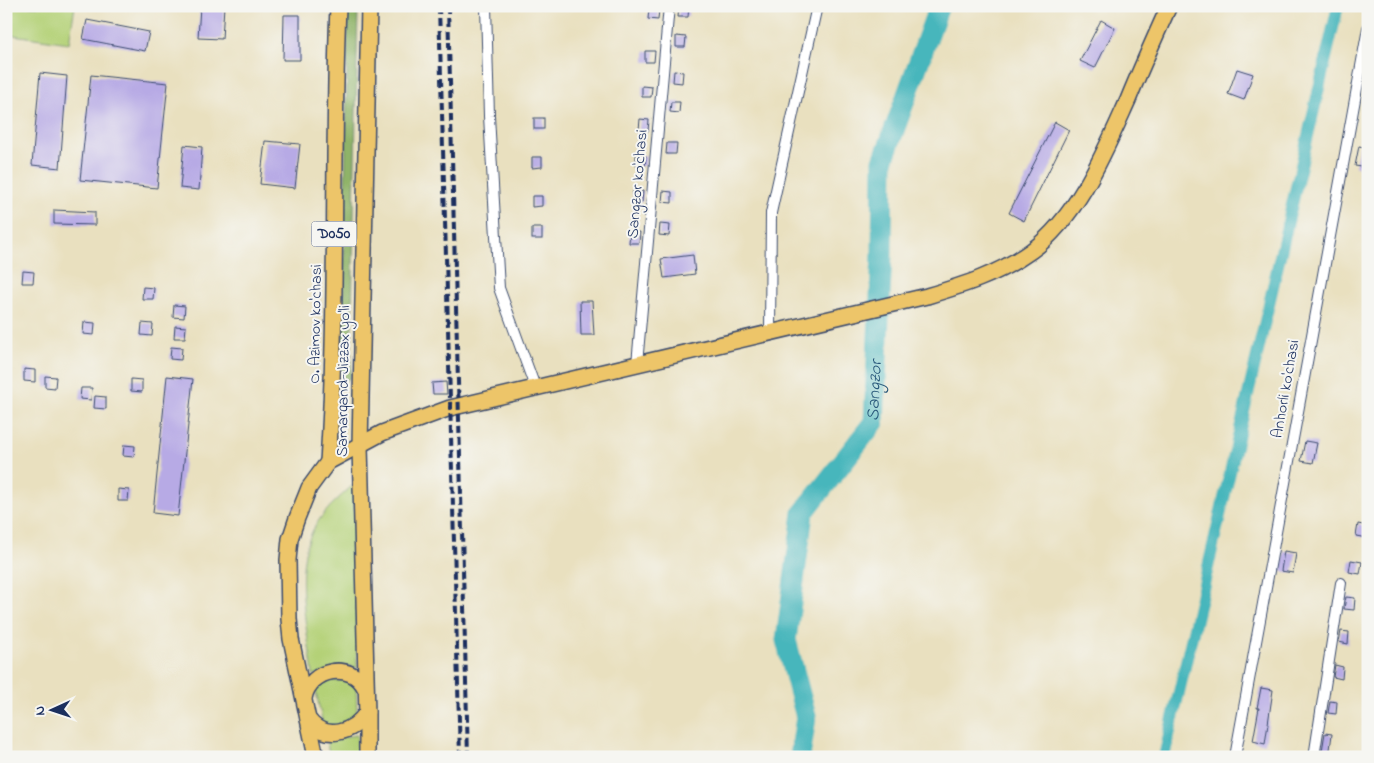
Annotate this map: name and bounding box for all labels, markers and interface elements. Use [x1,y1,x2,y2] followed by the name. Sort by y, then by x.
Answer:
[621,128,655,240] street label: Sangzor ko'chasi
[312,222,356,246] road number: D050
[303,264,329,384] street label: O. Azimov ko'chasi
[331,305,357,457] street label: Samarqand-Jizzax yo'li
[1266,338,1306,440] street label: Anhorli ko'chasi
[861,357,890,422] water label: Sangzor
[28,686,78,736] north arrow
[30,705,51,716] text: N

